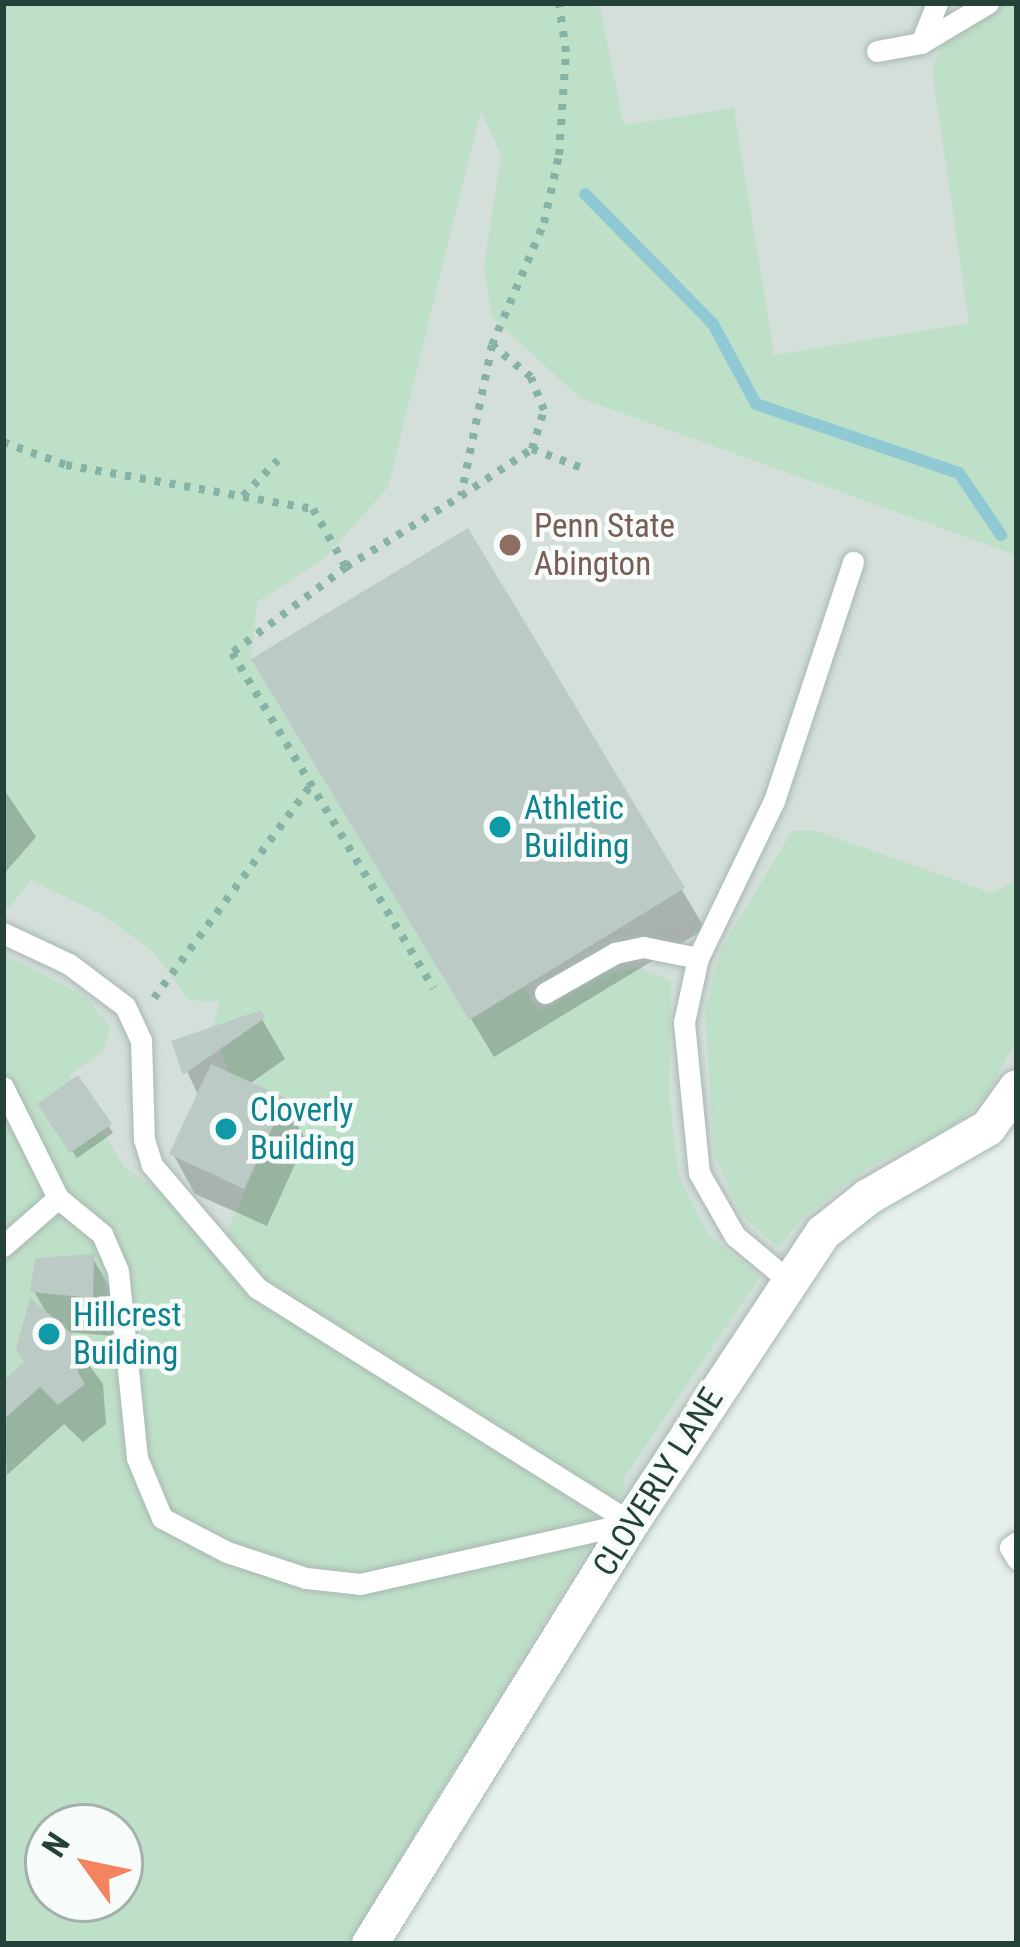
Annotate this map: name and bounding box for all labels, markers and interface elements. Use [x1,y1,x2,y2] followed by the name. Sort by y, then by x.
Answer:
[534,506,675,584] place label: Penn State Abington
[497,532,523,558] marker: Penn State Abington
[524,788,629,866] place label: Athletic Building
[487,814,513,840] marker: Athletic Building
[250,1090,355,1168] place label: Cloverly Building
[213,1116,239,1142] marker: Cloverly Building
[73,1295,181,1373] place label: Hillcrest Building
[36,1321,62,1347] marker: Hillcrest Building
[585,1381,731,1583] street label: CLOVERLY LANE
[24,1803,144,1923] north arrow
[34,1826,78,1864] text: N

